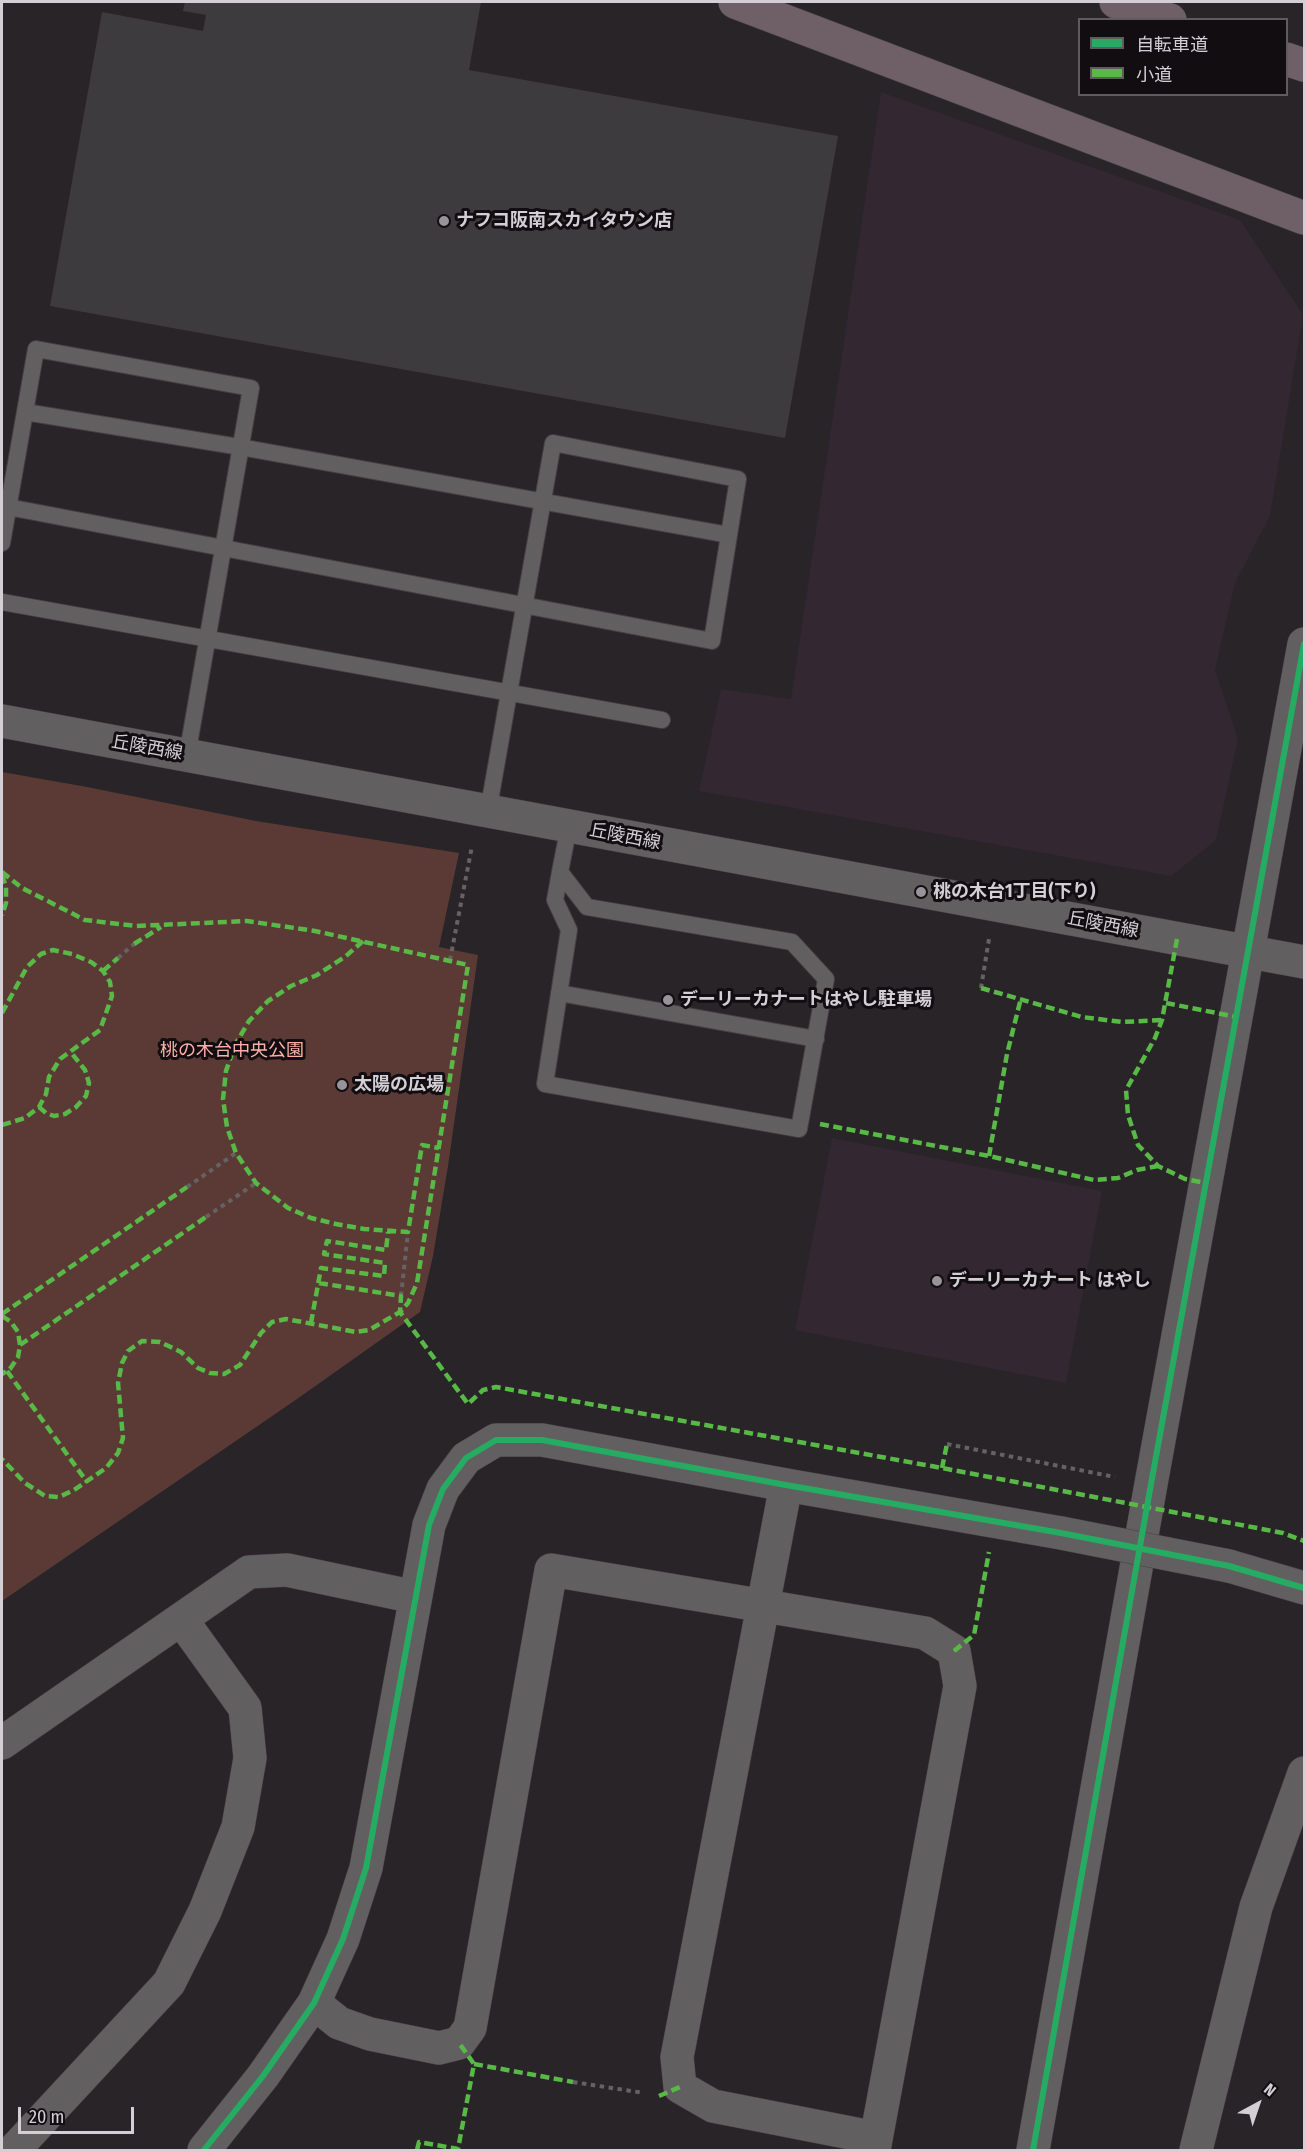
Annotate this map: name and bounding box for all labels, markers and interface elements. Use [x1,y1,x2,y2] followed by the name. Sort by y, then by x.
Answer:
[1078,18,1288,96] legend
[1136,34,1208,56] text: 自転車道
[1136,64,1172,86] text: 小道
[456,210,672,232] place label: ナフコ阪南スカイタウン店
[437,214,451,228] marker: ナフコ阪南スカイタウン店
[110,731,184,765] street label: 丘陵西線
[588,820,662,854] street label: 丘陵西線
[933,881,1095,903] place label: 桃の木台1丁目(下り)
[914,885,928,899] marker: 桃の木台1丁目(下り)
[1066,908,1140,942] street label: 丘陵西線
[680,989,932,1011] place label: デーリーカナートはやし駐車場
[661,993,675,1007] marker: デーリーカナートはやし駐車場
[160,1040,304,1062] park label: 桃の木台中央公園
[354,1074,444,1096] place label: 太陽の広場
[335,1078,349,1092] marker: 太陽の広場
[949,1270,1151,1292] place label: デーリーカナート はやし
[930,1274,944,1288] marker: デーリーカナート はやし
[1228,2074,1288,2134] north arrow
[1260,2079,1280,2100] text: N
[21,2095,136,2133] scale bar
[29,2106,64,2128] text: 20 m

